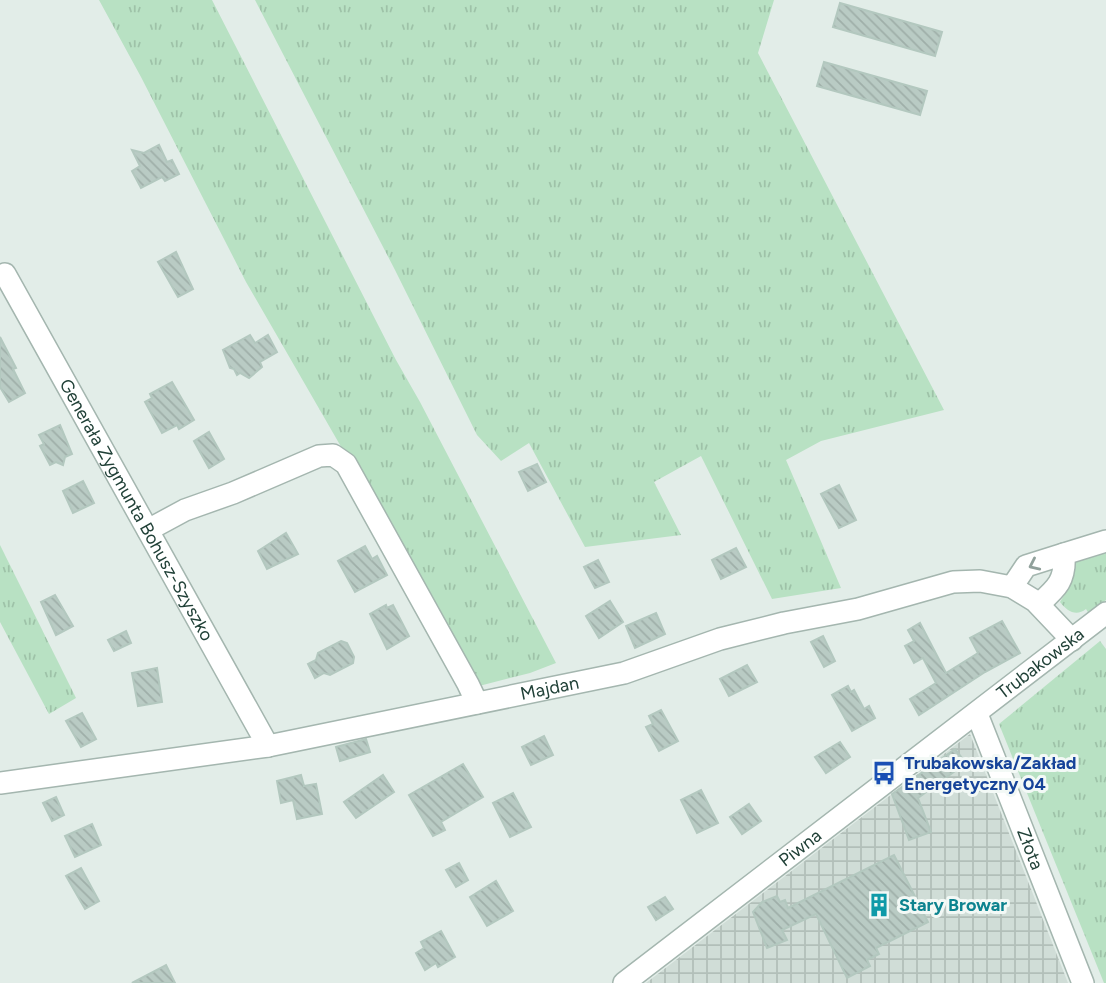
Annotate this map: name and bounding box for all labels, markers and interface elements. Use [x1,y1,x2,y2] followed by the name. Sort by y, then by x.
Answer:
[55,375,218,645] street label: Generała Zygmunta Bohusz-Szyszko
[1029,557,1041,571] one-way arrow
[993,623,1088,704] street label: Trubakowska
[518,672,581,705] street label: Majdan
[904,752,1077,795] place label: Trubakowska/Zakład Energetyczny 04
[870,759,898,787] bus stop icon: Trubakowska/Zakład Energetyczny 04
[774,824,826,871] street label: Piwna
[1012,825,1048,873] street label: Złota
[865,891,893,919] building icon: Stary Browar
[899,894,1007,916] place label: Stary Browar

